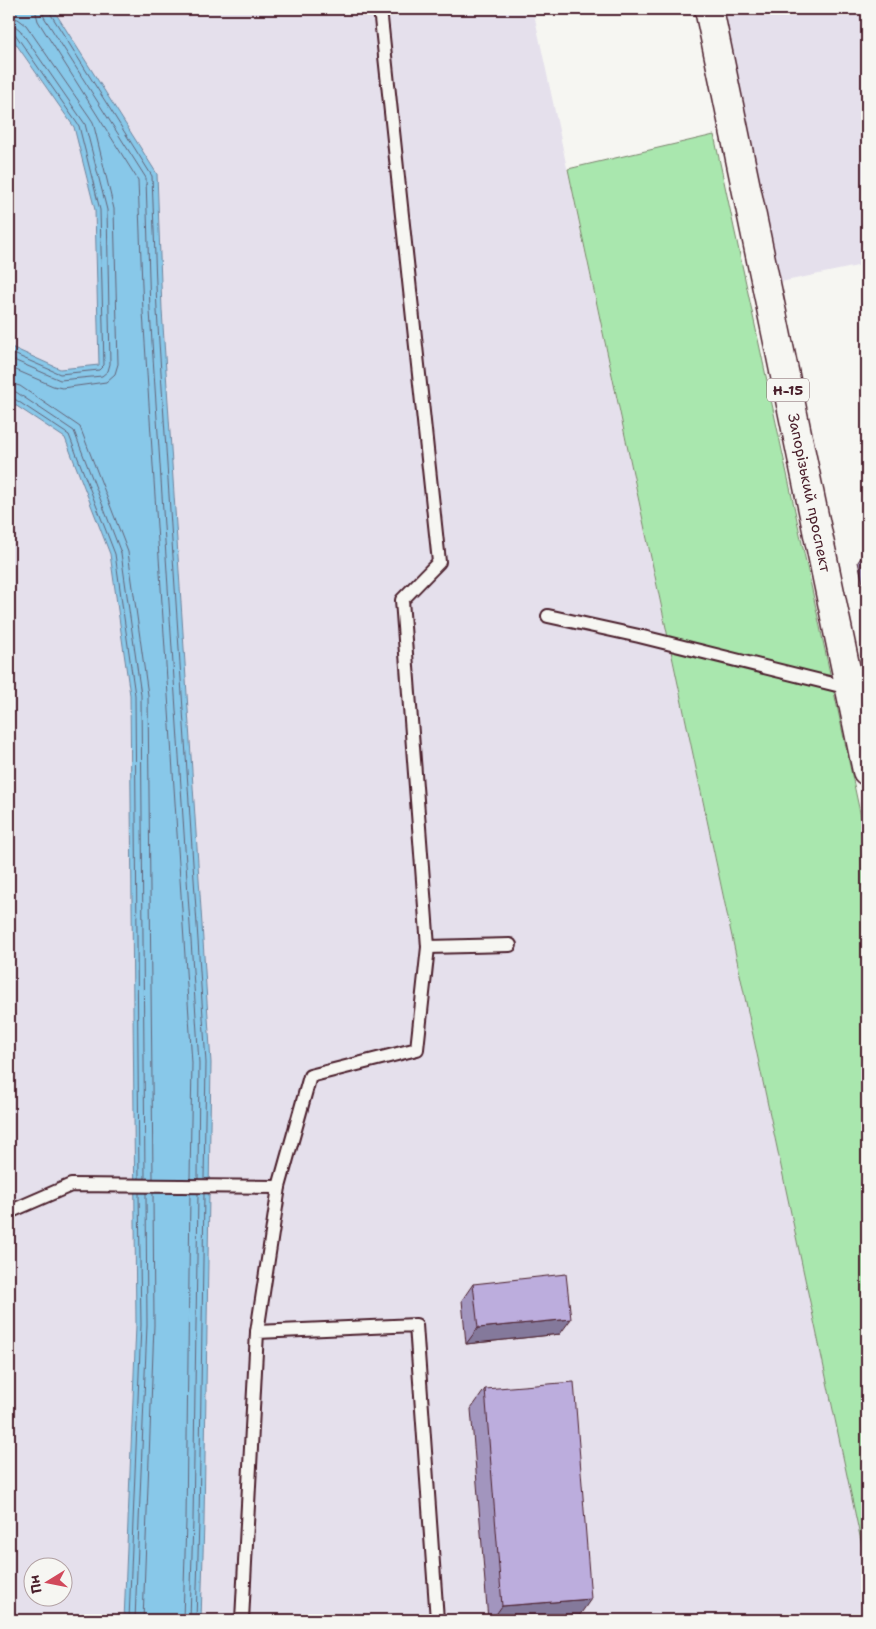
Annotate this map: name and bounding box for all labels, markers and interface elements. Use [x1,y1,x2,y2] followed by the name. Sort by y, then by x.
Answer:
[767,378,809,402] road number: Н-15
[783,411,836,574] street label: Запорізький проспект
[22,1556,72,1606] north arrow
[25,1574,46,1595] text: Пн

